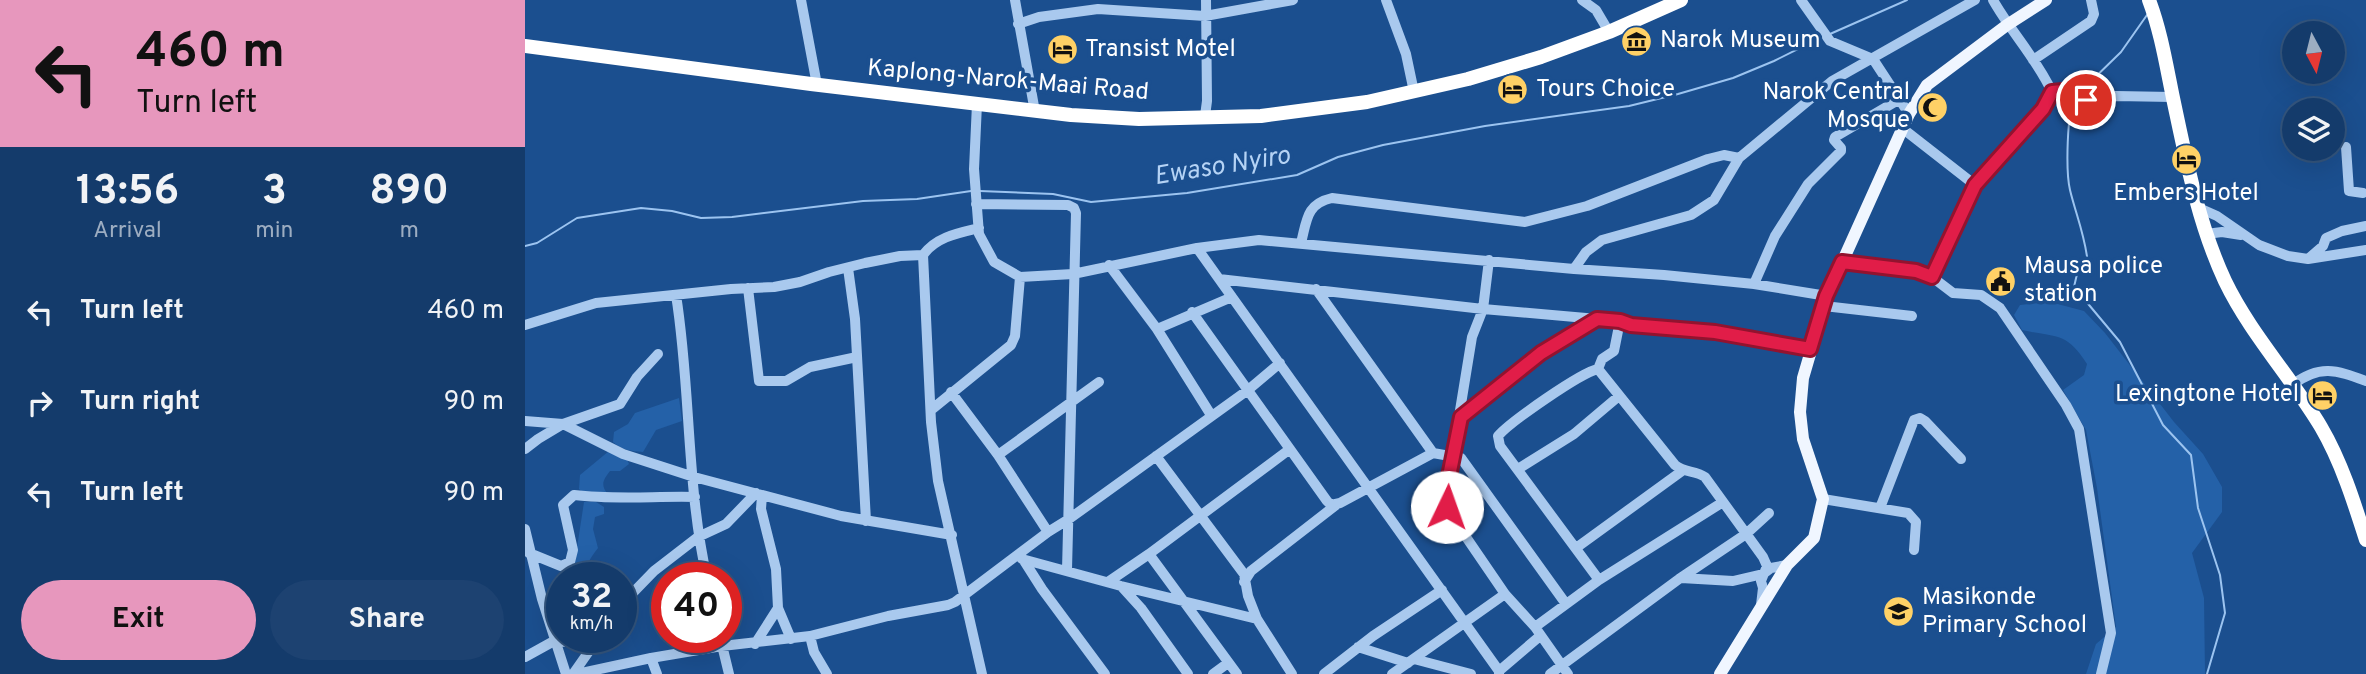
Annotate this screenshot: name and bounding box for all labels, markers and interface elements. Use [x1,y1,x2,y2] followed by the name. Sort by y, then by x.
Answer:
[2282,21,2345,84] north arrow
[2282,21,2345,161] map controls
[136,23,285,85] text: 460 m
[1620,24,1654,58] museum icon: Narok Museum
[1660,26,1820,56] place label: Narok Museum
[21,28,112,119] icon: left
[1045,33,1079,67] hotel icon: Transist Motel
[1085,35,1236,65] place label: Transist Motel
[866,54,1150,108] street label: Kaplong-Narok-Maai Road
[2056,70,2116,130] pin
[1496,73,1530,107] hotel icon: Tours Choice
[1536,75,1675,105] place label: Tours Choice
[1762,78,1910,136] place label: Narok Central Mosque
[2067,81,2105,119] icon: arrive
[136,84,257,124] text: Turn left
[1916,90,1950,124] mosque icon: Narok Central Mosque
[2282,98,2345,161] button: layers
[1152,140,1293,194] water label: Ewaso Nyiro
[2169,143,2203,177] hotel icon: Embers Hotel
[76,166,179,219] text: 13:56
[262,166,287,219] text: 3
[369,166,449,219] text: 890
[2113,179,2259,209] place label: Embers Hotel
[93,217,162,246] text: Arrival
[255,217,293,246] text: min
[399,217,419,246] text: m
[2024,252,2163,310] place label: Mausa police station
[1984,264,2018,298] public building icon: Mausa police station
[21,293,59,331] icon: left
[80,295,184,328] text: Turn left
[428,295,504,328] text: 460 m
[2305,378,2339,412] hotel icon: Lexingtone Hotel
[2115,380,2299,410] place label: Lexingtone Hotel
[21,384,59,422] icon: right
[80,386,200,419] text: Turn right
[444,386,504,419] text: 90 m
[1410,470,1484,544] position arrow
[21,475,59,513] icon: left
[80,477,184,510] text: Turn left
[444,477,504,510] text: 90 m
[651,562,742,653] speed limit sign: 40
[571,576,612,620] text: 32
[21,580,256,660] button: Exit
[270,580,504,660] button: Share
[1922,583,2087,641] place label: Masikonde Primary School
[1882,595,1916,629] school or university icon: Masikonde Primary School
[570,613,613,636] text: km/h

